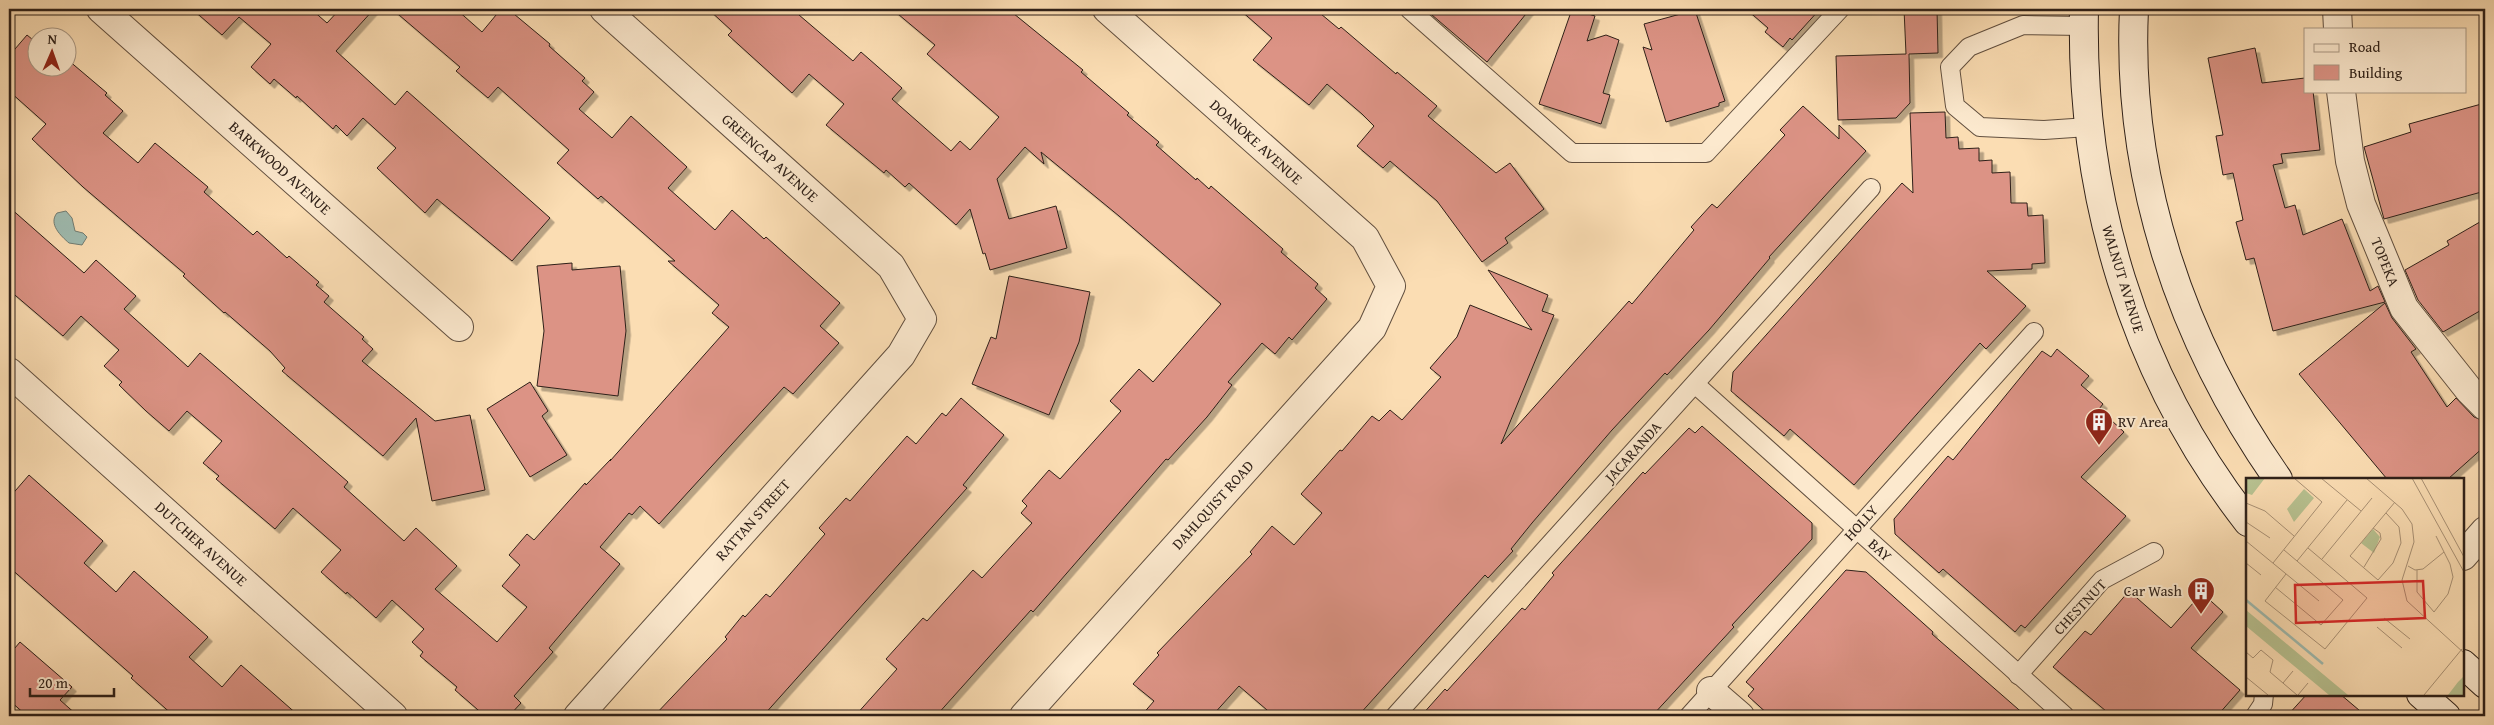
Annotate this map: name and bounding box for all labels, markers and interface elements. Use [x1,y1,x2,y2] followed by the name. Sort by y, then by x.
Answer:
[28,28,78,78] north arrow
[2304,28,2466,92] legend
[47,29,58,49] text: N
[2349,36,2380,57] text: Road
[2349,62,2403,83] text: Building
[1205,94,1308,189] street label: DOANOKE AVENUE
[718,109,823,207] street label: GREENCAP AVENUE
[225,116,336,219] street label: BARKWOOD AVENUE
[2097,222,2150,336] street label: WALNUT AVENUE
[2366,234,2405,289] street label: TOPEKA
[2084,407,2114,446] building icon: RV Area
[2118,411,2168,432] place label: RV Area
[1598,416,1666,488] street label: JACARANDA
[1167,456,1258,554] street label: DAHLQUIST ROAD
[710,474,795,565] street label: RATTAN STREET
[2246,478,2464,695] inset map
[151,496,252,591] street label: DUTCHER AVENUE
[1839,500,1882,545] street label: HOLLY
[1864,533,1897,566] street label: BAY
[2048,574,2111,639] street label: CHESTNUT
[2186,576,2216,615] building icon: Car Wash
[2124,580,2183,601] place label: Car Wash
[30,665,114,697] scale bar
[38,672,69,693] text: 20 m

